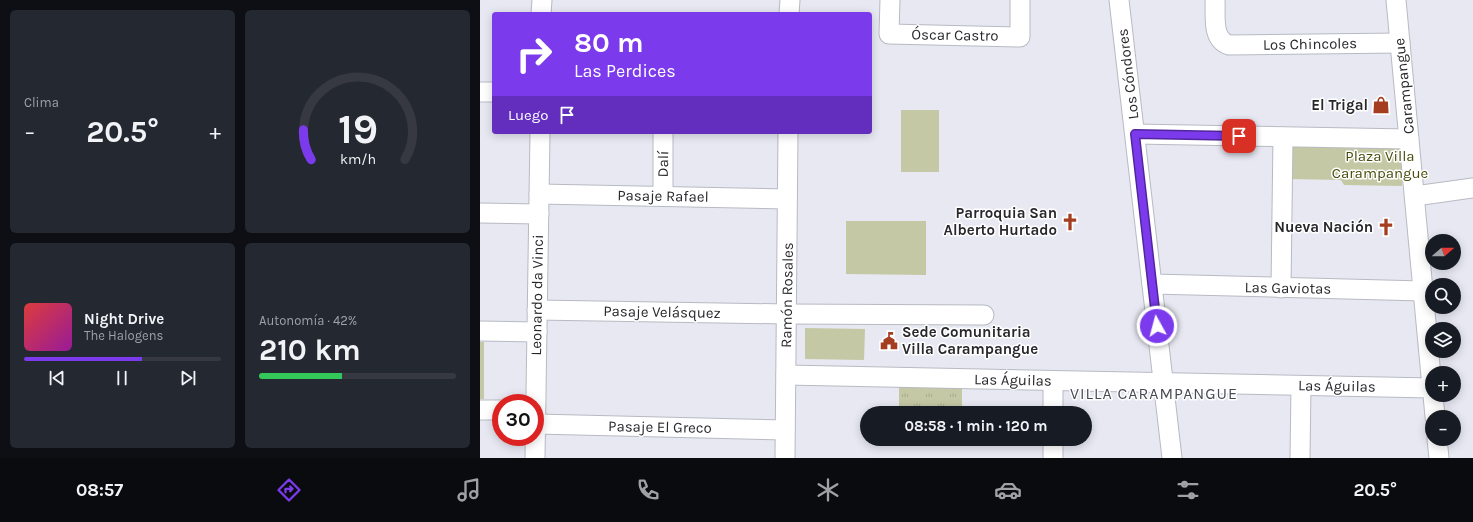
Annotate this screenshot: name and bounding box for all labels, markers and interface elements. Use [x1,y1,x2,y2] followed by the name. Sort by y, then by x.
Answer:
[911,25,999,45] street label: Óscar Castro
[574,26,643,59] text: 80 m
[508,28,560,80] icon: right
[1114,28,1142,120] street label: Los Cóndores
[1263,34,1357,54] street label: Los Chincoles
[1390,37,1418,135] street label: Carampangue
[574,60,676,82] text: Las Perdices
[24,95,59,110] text: Clima
[1371,95,1391,115] shop icon: El Trigal
[1311,96,1368,114] place label: El Trigal
[337,104,378,152] text: 19
[556,104,578,126] icon: arrive
[508,106,548,124] text: Luego
[86,114,159,150] text: 20.5°
[24,119,36,145] text: −
[209,119,221,145] text: +
[1222,119,1256,153] pin
[1228,125,1250,147] icon: arrive
[1332,147,1428,182] park label: Plaza Villa Carampangue
[339,150,376,167] text: km/h
[654,150,672,178] street label: Dalí
[617,186,709,206] street label: Pasaje Rafael
[944,204,1057,239] place label: Parroquia San Alberto Hurtado
[1060,212,1080,232] church icon: Parroquia San Alberto Hurtado
[1376,217,1396,237] church icon: Nueva Nación
[1274,218,1373,236] place label: Nueva Nación
[527,234,547,356] street label: Leonardo da Vinci
[1425,234,1461,270] north arrow
[1425,234,1461,446] map controls
[777,242,797,348] street label: Ramón Rosales
[1245,278,1331,298] street label: Las Gaviotas
[1425,278,1461,314] button: search
[603,302,721,322] street label: Pasaje Velásquez
[1136,305,1178,347] position arrow
[84,310,164,328] text: Night Drive
[259,313,357,328] text: Autonomía · 42%
[1425,322,1461,358] button: layers
[902,323,1038,358] place label: Sede Comunitaria Villa Carampangue
[84,328,163,343] text: The Halogens
[879,331,899,351] public building icon: Sede Comunitaria Villa Carampangue
[259,332,361,368] text: 210 km
[1425,366,1461,402] button: +
[46,367,68,389] icon: previous
[111,367,133,389] icon: pause
[177,367,199,389] icon: next
[974,370,1052,390] street label: Las Águilas
[1298,376,1376,396] street label: Las Águilas
[1070,384,1238,403] district label: VILLA CARAMPANGUE
[492,394,544,446] speed limit sign: 30
[1425,410,1461,446] button: −
[608,417,712,437] street label: Pasaje El Greco
[905,417,1047,435] text: 08:58 · 1 min · 120 m
[275,476,303,504] icon: directions
[455,476,483,504] icon: music
[634,476,662,504] icon: phone
[814,476,842,504] icon: climate
[994,476,1022,504] icon: car
[1174,476,1202,504] icon: filters
[76,479,123,501] text: 08:57
[1353,479,1397,501] text: 20.5°

